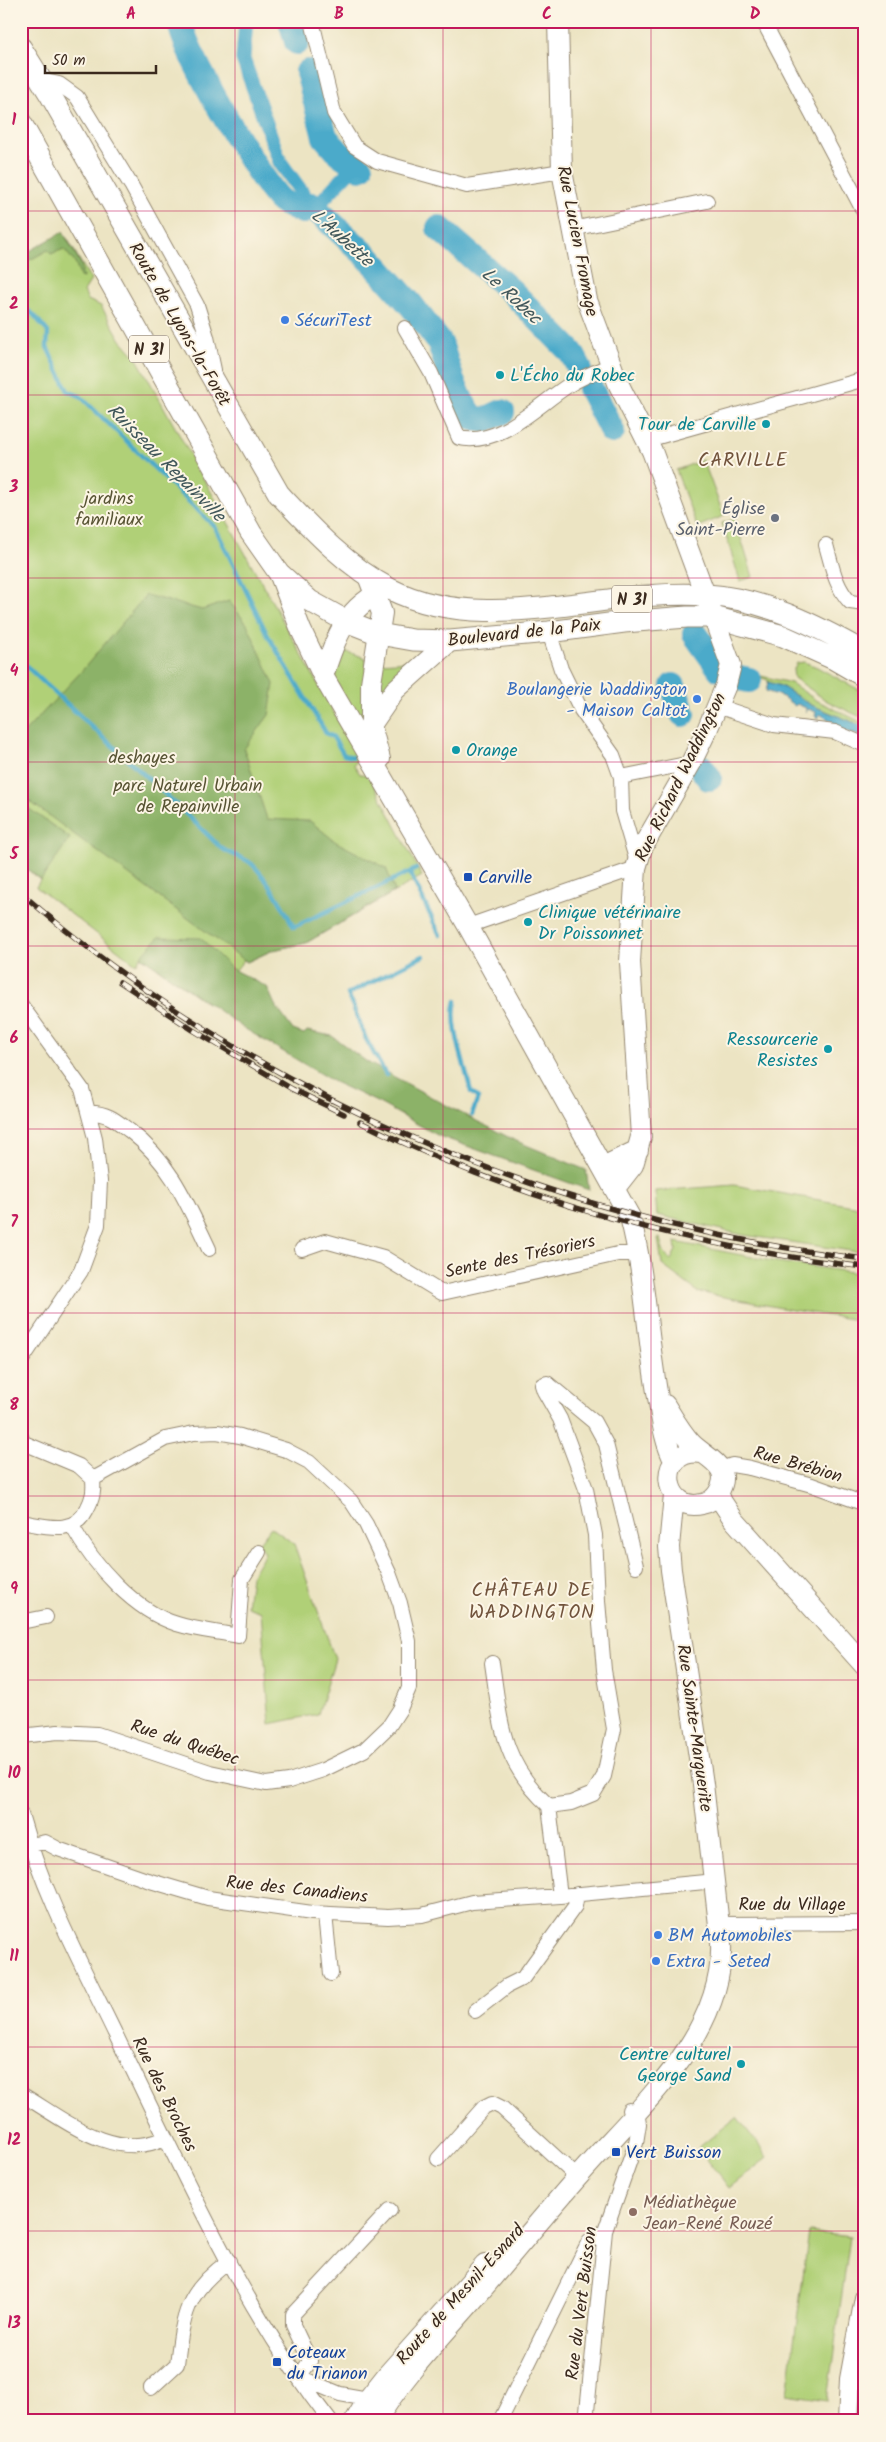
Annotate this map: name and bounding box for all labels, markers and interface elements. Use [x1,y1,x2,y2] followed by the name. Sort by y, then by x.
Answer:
[126,2,136,27] text: A
[334,2,344,27] text: B
[542,2,552,27] text: C
[750,2,761,27] text: D
[45,42,156,74] scale bar
[52,49,86,73] text: 50 m
[12,108,17,133] text: 1
[548,163,605,319] street label: Rue Lucien Fromage
[304,202,382,277] water label: L'Aubette
[120,237,238,413] street label: Route de Lyons-la-Forêt
[474,261,549,333] water label: Le Robec
[9,292,19,317] text: 2
[295,307,373,336] place label: SécuriTest
[279,314,291,326] marker: SécuriTest
[129,336,169,362] road number: N 31
[510,362,635,391] place label: L'Écho du Robec
[494,369,506,381] marker: L'Écho du Robec
[99,397,234,532] water label: Ruisseau Repainville
[638,411,756,440] place label: Tour de Carville
[760,418,772,430] marker: Tour de Carville
[698,446,788,476] district label: CARVILLE
[9,475,19,500] text: 3
[75,485,143,535] park label: jardins familiaux
[676,495,765,545] place label: Église Saint-Pierre
[769,512,781,524] marker: Église Saint-Pierre
[612,586,652,612] road number: N 31
[446,611,602,656] street label: Boulevard de la Paix
[10,659,19,684] text: 4
[506,676,688,726] place label: Boulangerie Waddington - Maison Caltot
[628,688,735,867] street label: Rue Richard Waddington
[691,693,703,705] marker: Boulangerie Waddington - Maison Caltot
[466,737,518,766] place label: Orange
[108,744,176,773] park label: deshayes
[450,744,462,756] marker: Orange
[113,772,262,822] park label: parc Naturel Urbain de Repainville
[9,842,20,867] text: 5
[478,864,532,893] place label: Carville
[462,871,474,883] marker: Carville
[538,899,681,949] place label: Clinique vétérinaire Dr Poissonnet
[522,916,534,928] marker: Clinique vétérinaire Dr Poissonnet
[10,1026,19,1051] text: 6
[727,1026,818,1076] place label: Ressourcerie Resistes
[822,1043,834,1055] marker: Ressourcerie Resistes
[10,1210,18,1235] text: 7
[443,1227,598,1288] street label: Sente des Trésoriers
[9,1393,19,1418] text: 8
[750,1439,845,1492] street label: Rue Brébion
[469,1576,595,1628] district label: CHÂTEAU DE WADDINGTON
[10,1577,18,1602] text: 9
[667,1643,720,1814] street label: Rue Sainte-Marguerite
[126,1712,243,1775] street label: Rue du Québec
[7,1761,21,1786] text: 10
[225,1869,369,1912] street label: Rue des Canadiens
[738,1891,846,1920] street label: Rue du Village
[668,1922,792,1951] place label: BM Automobiles
[652,1929,664,1941] marker: BM Automobiles
[9,1944,19,1969] text: 11
[666,1948,771,1977] place label: Extra - Seted
[650,1955,662,1967] marker: Extra - Seted
[123,2032,204,2158] street label: Rue des Broches
[619,2041,732,2091] place label: Centre culturel George Sand
[735,2058,747,2070] marker: Centre culturel George Sand
[7,2128,21,2153] text: 12
[626,2139,721,2168] place label: Vert Buisson
[610,2146,622,2158] marker: Vert Buisson
[643,2189,773,2239] place label: Médiathèque Jean-René Rouzé
[627,2206,639,2218] marker: Médiathèque Jean-René Rouzé
[390,2217,533,2372] street label: Route de Mesnil-Esnard
[559,2225,606,2382] street label: Rue du Vert Buisson
[7,2311,21,2336] text: 13
[287,2339,368,2389] place label: Coteaux du Trianon
[271,2356,283,2368] marker: Coteaux du Trianon

